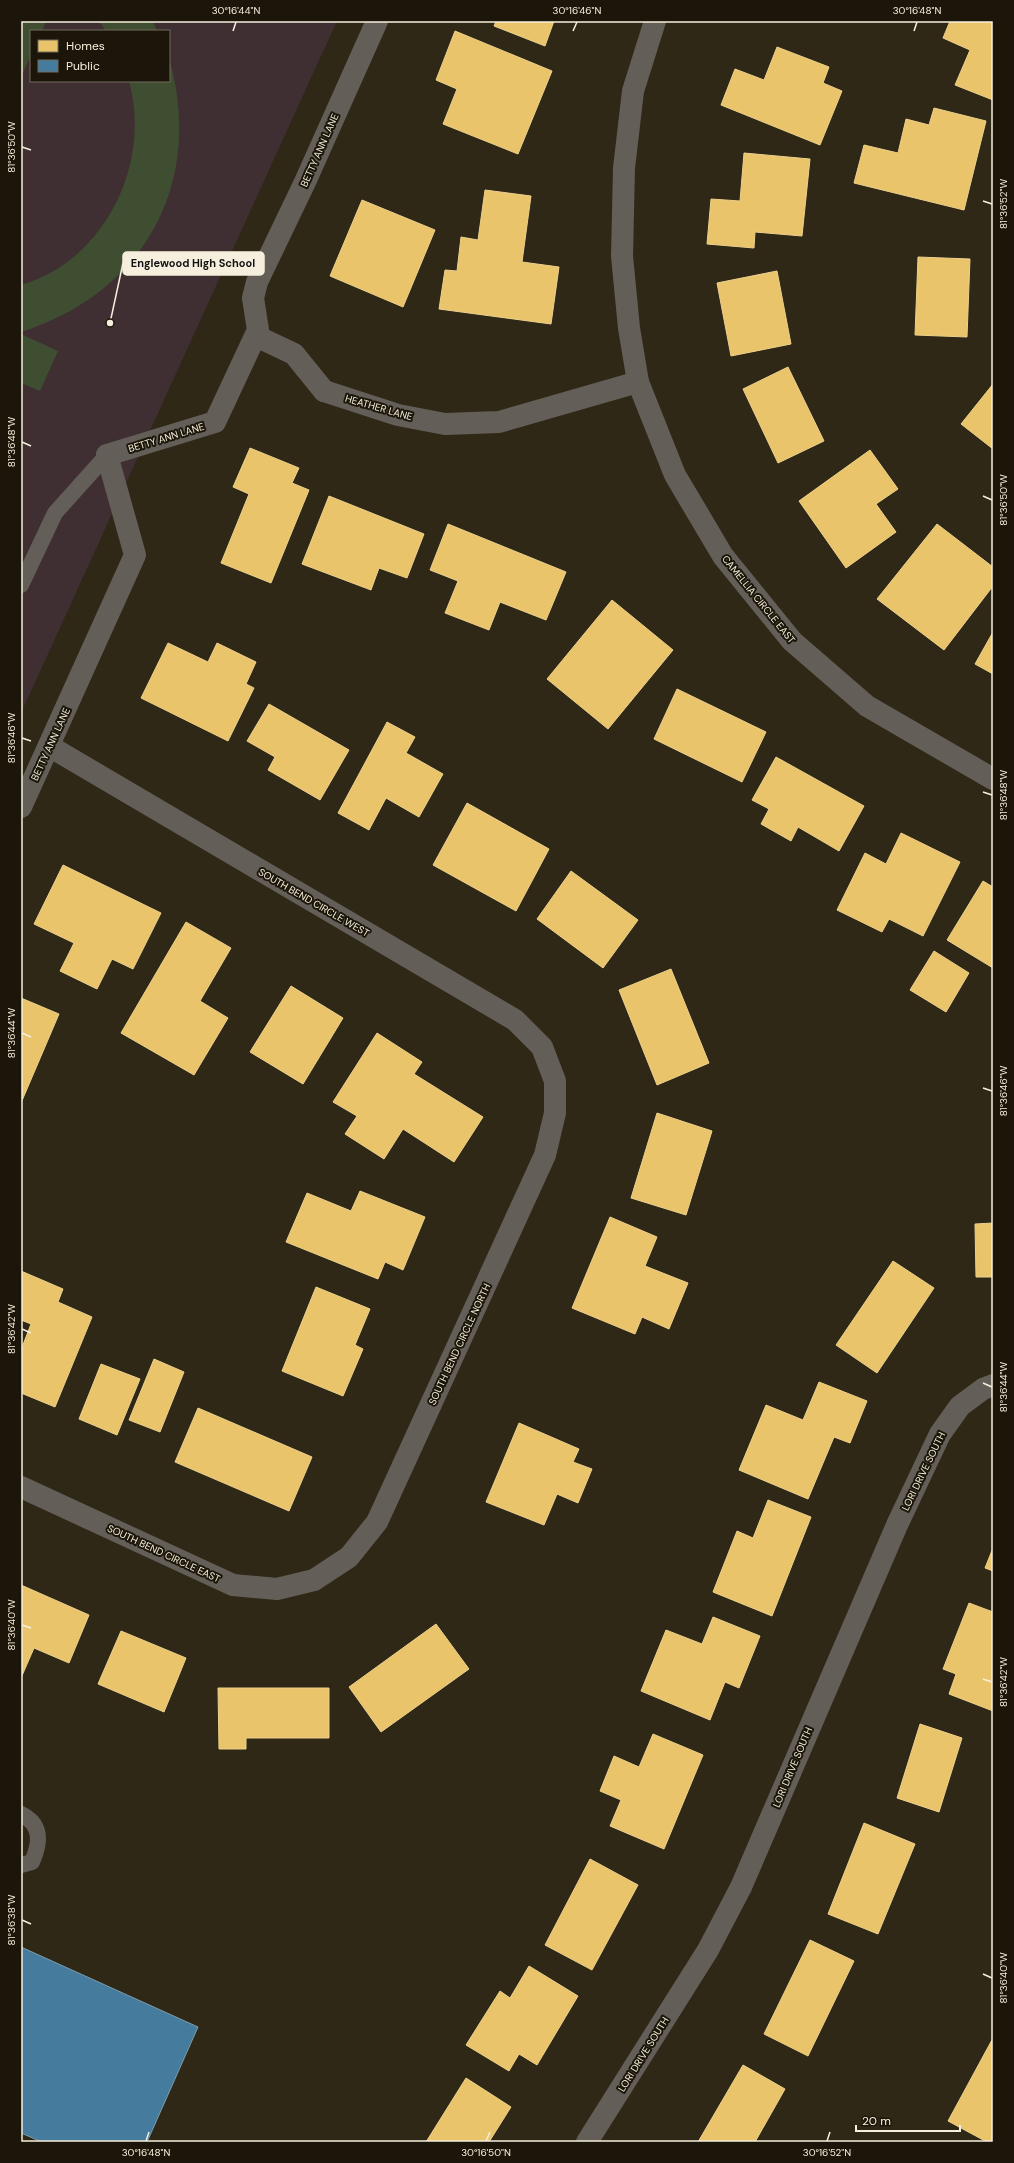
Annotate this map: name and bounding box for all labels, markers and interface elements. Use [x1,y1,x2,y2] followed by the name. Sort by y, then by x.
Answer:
[212,4,260,17] text: 30°16'44"N
[553,4,601,17] text: 30°16'46"N
[893,4,941,17] text: 30°16'48"N
[30,30,170,82] legend
[66,38,105,54] text: Homes
[66,58,100,74] text: Public
[297,111,342,189] street label: BETTY ANN LANE
[5,121,18,173] text: 81°36'50"W
[997,179,1010,229] text: 81°36'52"W
[123,252,264,275] callout: Englewood High School
[131,256,255,270] text: Englewood High School
[344,392,414,423] street label: HEATHER LANE
[5,416,18,467] text: 81°36'48"W
[126,420,206,455] street label: BETTY ANN LANE
[997,474,1010,526] text: 81°36'50"W
[719,553,798,646] street label: CAMELLIA CIRCLE EAST
[28,705,73,783] street label: BETTY ANN LANE
[5,712,18,763] text: 81°36'46"W
[997,769,1010,820] text: 81°36'48"W
[256,865,372,940] street label: SOUTH BEND CIRCLE WEST
[5,1007,18,1058] text: 81°36'44"W
[997,1065,1010,1116] text: 81°36'46"W
[426,1281,493,1407] street label: SOUTH BEND CIRCLE NORTH
[5,1304,18,1354] text: 81°36'42"W
[997,1361,1010,1412] text: 81°36'44"W
[899,1430,948,1513] street label: LORI DRIVE SOUTH
[105,1522,223,1586] street label: SOUTH BEND CIRCLE EAST
[5,1599,18,1651] text: 81°36'40"W
[997,1657,1010,1707] text: 81°36'42"W
[770,1725,815,1809] street label: LORI DRIVE SOUTH
[5,1894,18,1945] text: 81°36'38"W
[997,1952,1010,2004] text: 81°36'40"W
[615,2014,672,2094] street label: LORI DRIVE SOUTH
[856,2107,960,2133] scale bar
[862,2113,891,2129] text: 20 m
[122,2146,170,2159] text: 30°16'48"N
[461,2146,511,2159] text: 30°16'50"N
[803,2146,851,2159] text: 30°16'52"N

